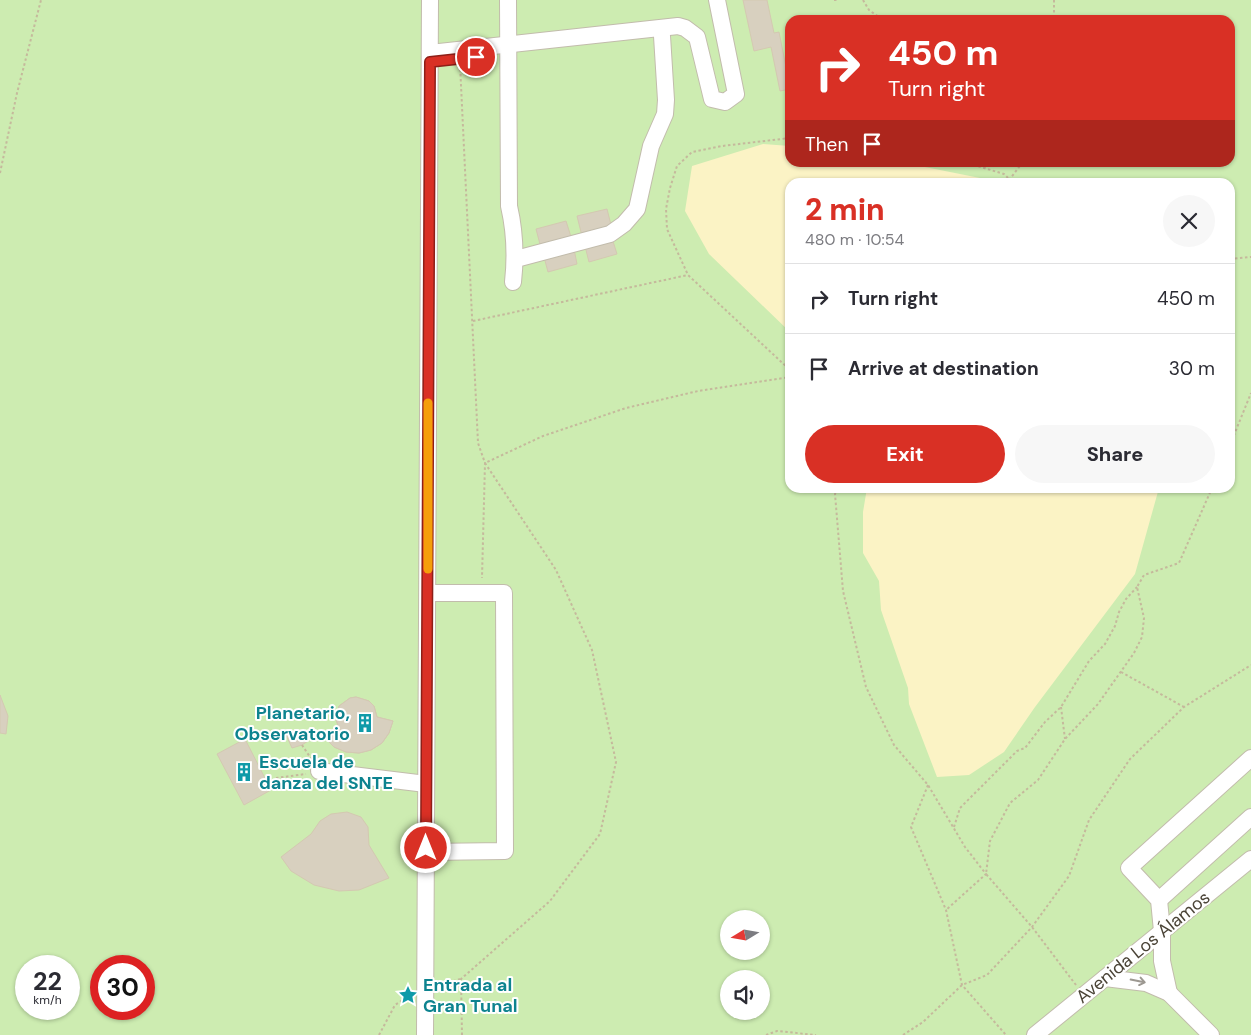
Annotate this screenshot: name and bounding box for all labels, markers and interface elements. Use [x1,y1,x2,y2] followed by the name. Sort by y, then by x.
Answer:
[888,30,998,76] text: 450 m
[805,35,870,100] icon: right
[455,36,497,78] pin
[462,43,490,71] icon: arrive
[888,74,985,103] text: Turn right
[858,130,886,158] icon: arrive
[805,132,848,157] text: Then
[805,190,885,229] text: 2 min
[1163,195,1215,247] button: close
[805,229,904,250] text: 480 m · 10:54
[805,285,833,313] icon: right
[848,286,938,311] text: Turn right
[1157,286,1215,311] text: 450 m
[805,355,833,383] icon: arrive
[848,356,1039,381] text: Arrive at destination
[1169,356,1215,381] text: 30 m
[805,425,1005,483] button: Exit
[1015,425,1215,483] button: Share
[234,701,350,746] place label: Planetario, Observatorio
[354,712,376,734] building icon: Planetario, Observatorio
[259,750,393,795] place label: Escuela de danza del SNTE
[233,761,255,783] building icon: Escuela de danza del SNTE
[399,821,451,873] position arrow
[1071,885,1215,1009] street label: Avenida Los Álamos
[720,910,770,960] north arrow
[720,910,770,1020] map controls
[90,955,155,1020] speed limit sign: 30
[33,965,62,998] text: 22
[720,970,770,1020] button: sound
[423,973,518,1018] place label: Entrada al Gran Tunal
[1130,977,1146,987] one-way arrow
[397,984,419,1006] place icon: Entrada al Gran Tunal
[33,992,62,1008] text: km/h

